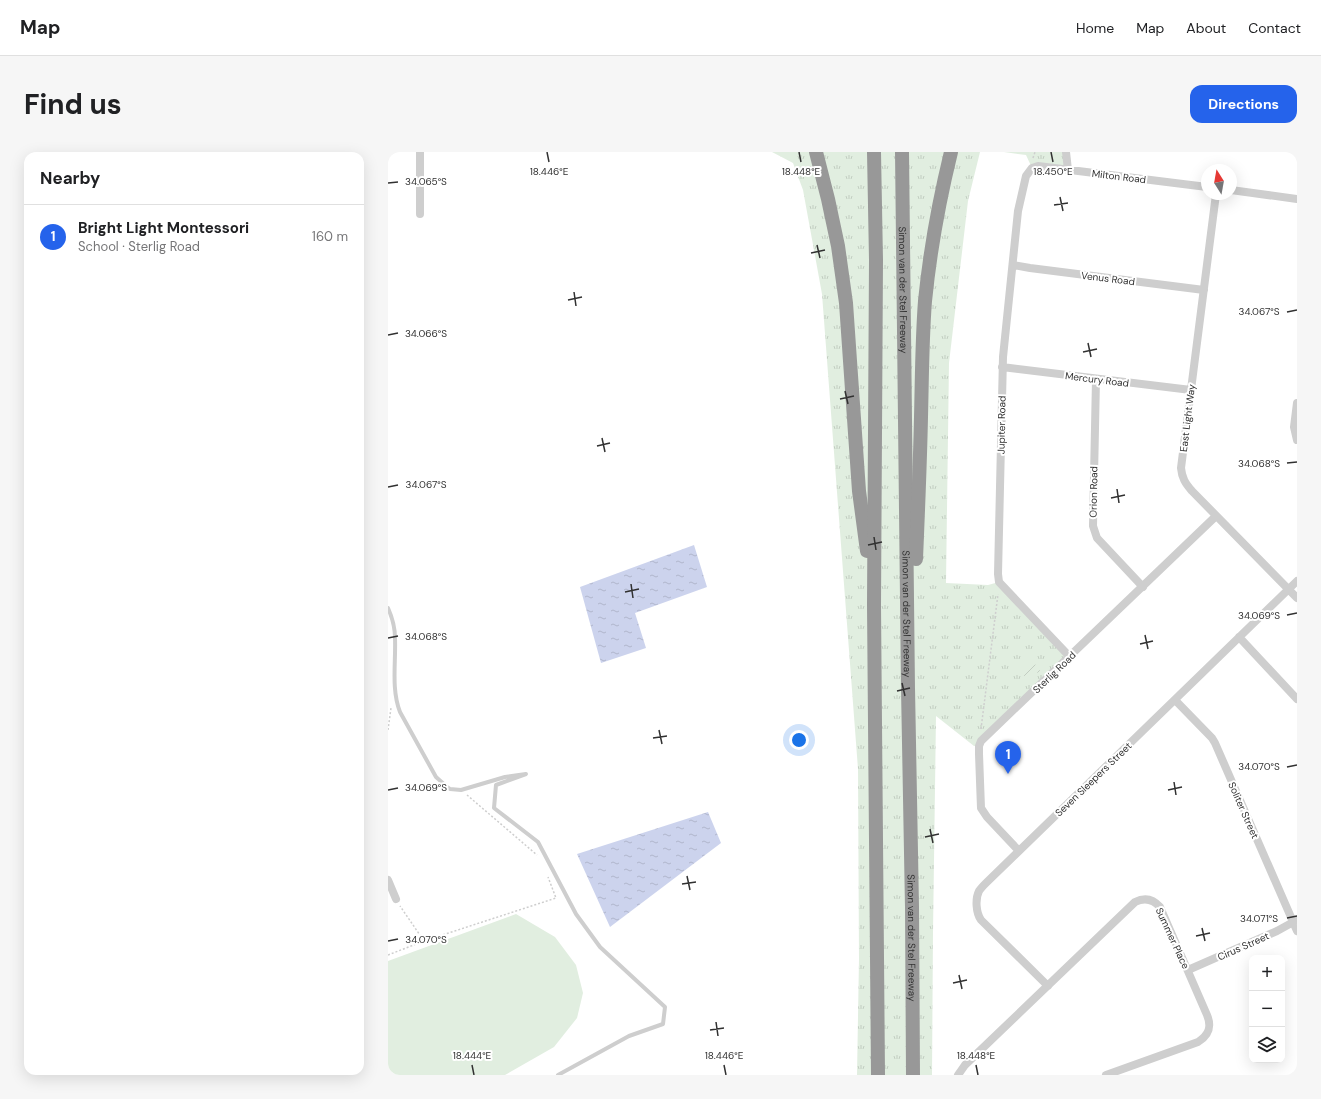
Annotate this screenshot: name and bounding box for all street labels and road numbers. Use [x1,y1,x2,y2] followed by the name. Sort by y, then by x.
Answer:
[1091,167,1147,186] street label: Milton Road
[896,226,910,354] street label: Simon van der Stel Freeway
[1080,269,1136,288] street label: Venus Road
[1064,369,1130,390] street label: Mercury Road
[1177,383,1198,453] street label: East Light Way
[994,396,1009,454] street label: Jupiter Road
[1087,466,1100,518] street label: Orion Road
[899,550,914,678] street label: Simon van der Stel Freeway
[1030,649,1079,696] street label: Sterlig Road
[1052,739,1134,819] street label: Seven Sleepers Street
[1225,780,1262,841] street label: Soliter Street
[904,874,919,1002] street label: Simon van der Stel Freeway
[1153,905,1193,971] street label: Summer Place
[1215,929,1271,964] street label: Cirus Street

